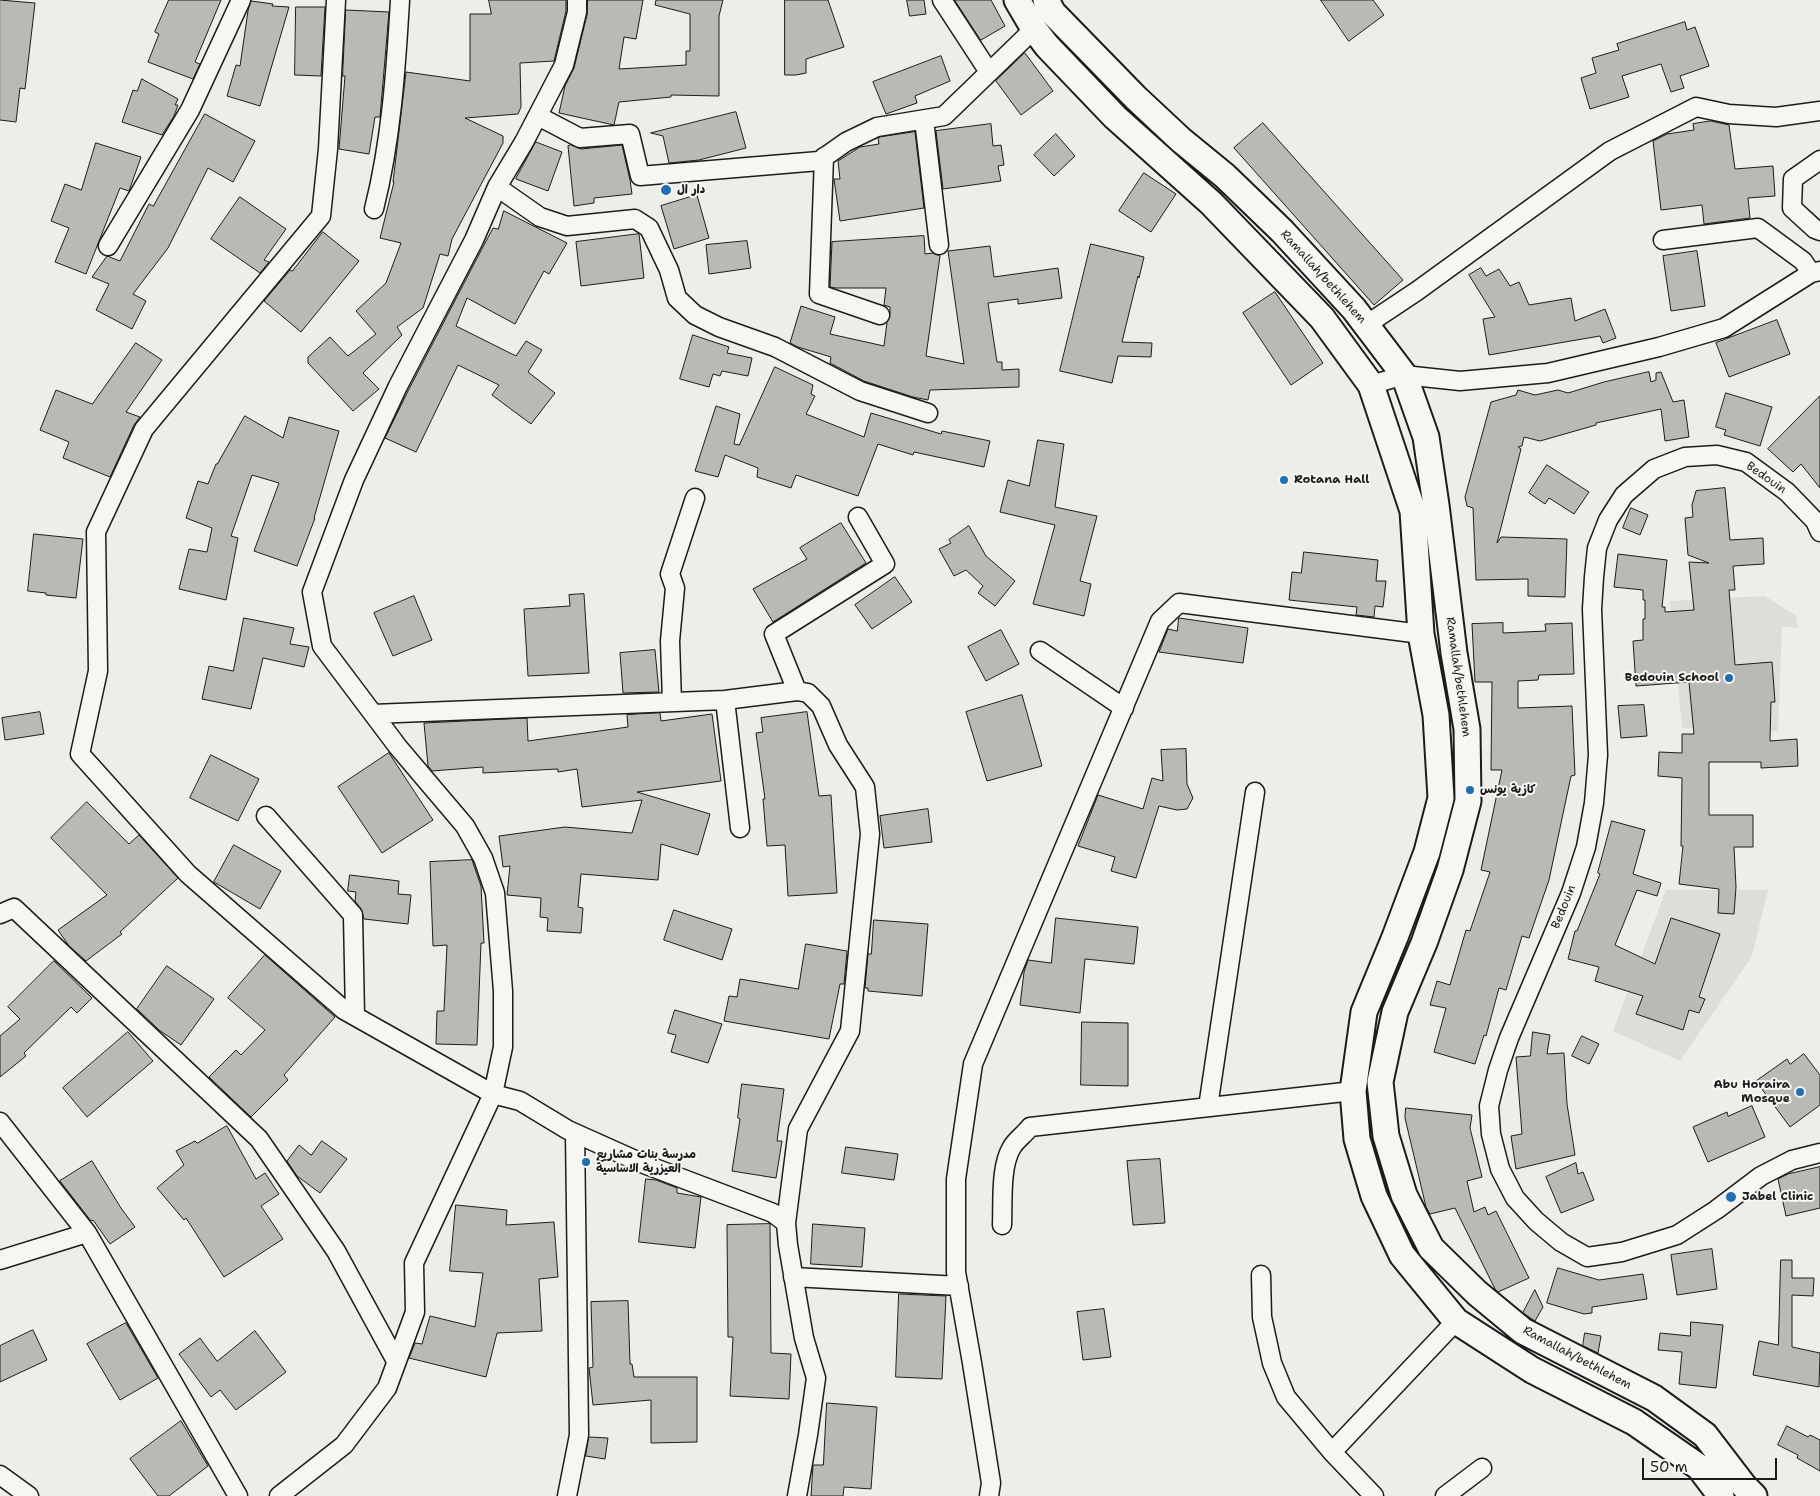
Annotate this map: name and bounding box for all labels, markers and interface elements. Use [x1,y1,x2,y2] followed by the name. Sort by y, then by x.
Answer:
[659,183,673,197] marker: دار ال
[677,183,705,197] place label: دار ال
[1277,227,1369,327] street label: Ramallah/bethlehem
[1743,459,1789,497] street label: Bedouin
[1294,473,1369,487] place label: Rotana Hall
[1278,474,1290,486] marker: Rotana Hall
[1442,616,1474,738] street label: Ramallah/bethlehem
[1625,671,1719,685] place label: Bedouin School
[1723,672,1735,684] marker: Bedouin School
[1480,783,1536,797] place label: كازية يونس
[1464,784,1476,796] marker: كازية يونس
[1549,883,1579,931] street label: Bedouin
[1713,1078,1790,1106] place label: Abu Horaira Mosque
[1794,1086,1806,1098] marker: Abu Horaira Mosque
[596,1148,696,1176] place label: مدرسة بنات مشاريع العيزرية الاساسية
[580,1156,592,1168] marker: مدرسة بنات مشاريع العيزرية الاساسية
[1724,1190,1738,1204] marker: Jabel Clinic
[1742,1190,1813,1204] place label: Jabel Clinic
[1520,1323,1634,1393] street label: Ramallah/bethlehem
[1645,1448,1780,1480] scale bar
[1650,1457,1688,1477] text: 50 m

